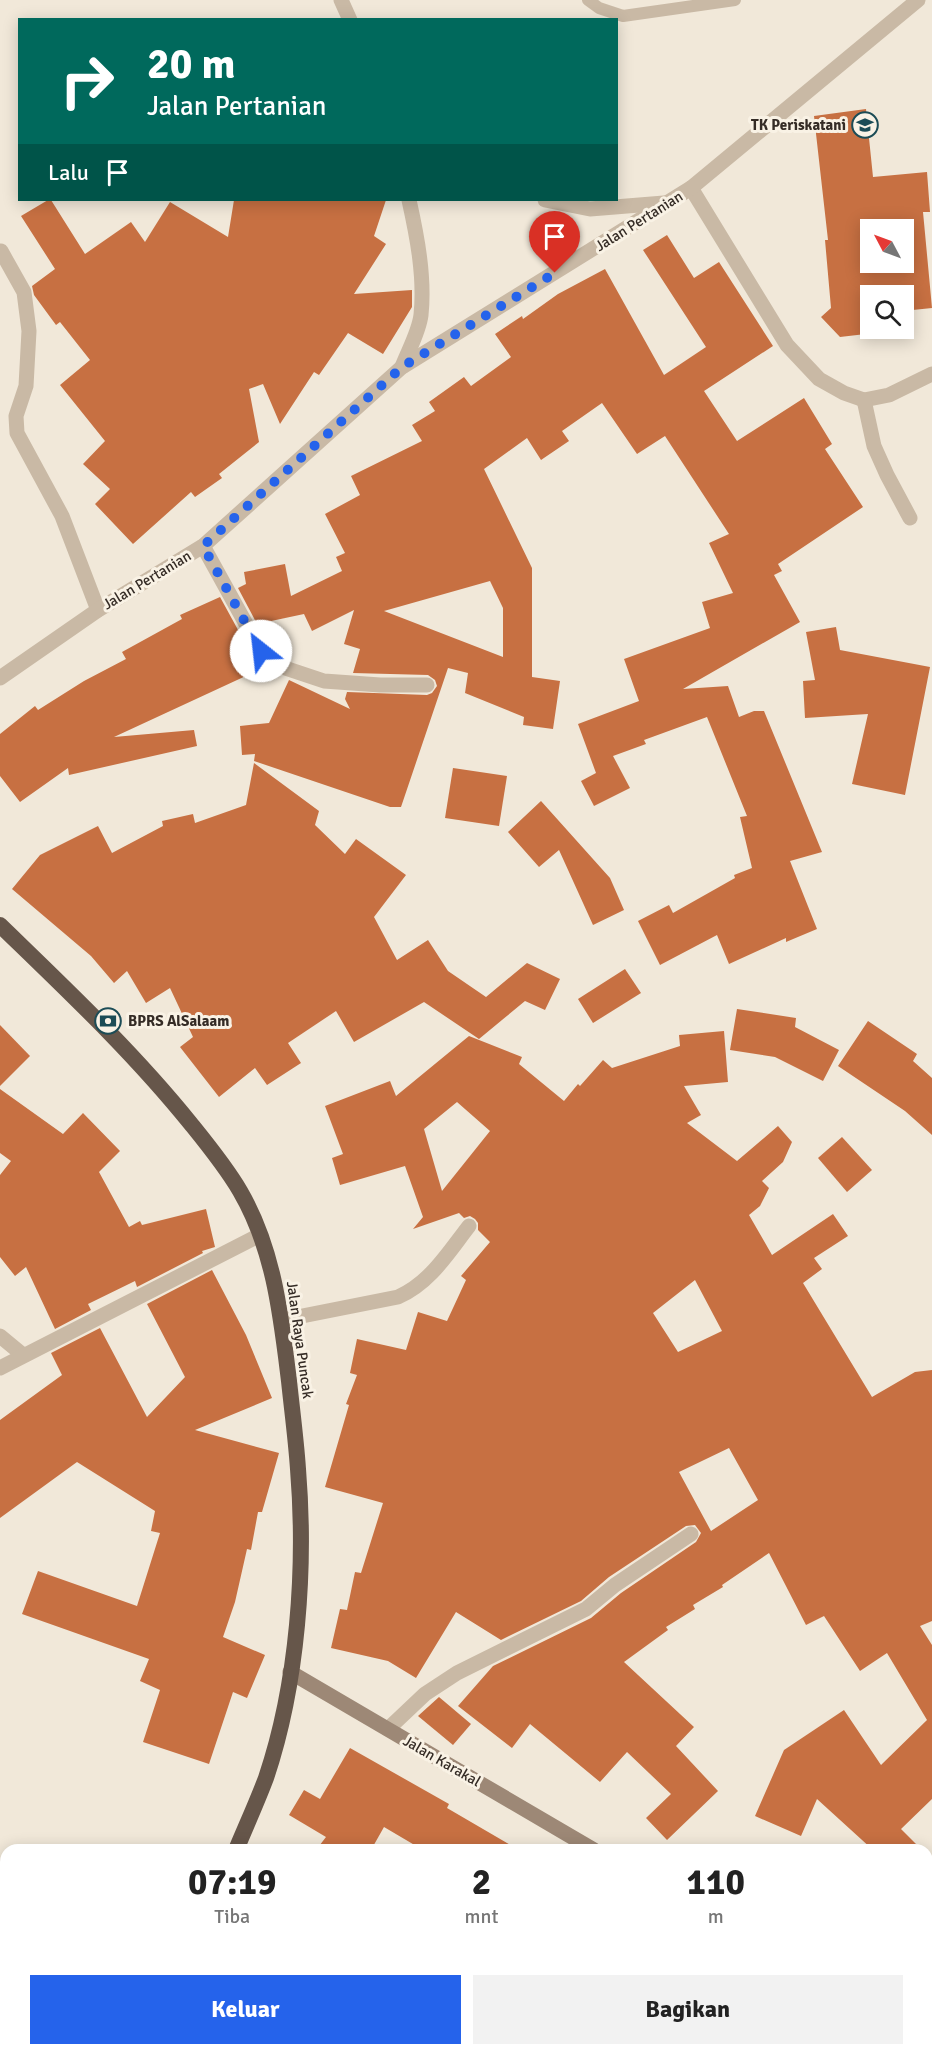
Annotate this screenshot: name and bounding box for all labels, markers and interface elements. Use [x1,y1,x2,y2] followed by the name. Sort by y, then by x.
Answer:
[147,39,236,90] text: 20 m
[48,42,126,120] icon: right
[147,90,327,123] text: Jalan Pertanian
[850,110,880,140] school or university icon: TK Periskatani
[751,116,846,134] place label: TK Periskatani
[101,156,134,189] icon: arrive
[48,159,89,186] text: Lalu
[592,187,686,255] street label: Jalan Pertanian
[529,211,580,273] pin
[860,219,914,273] north arrow
[860,219,914,339] map controls
[538,220,571,253] icon: arrive
[860,285,914,339] button: search
[100,547,194,613] street label: Jalan Pertanian
[229,619,293,683] position arrow
[93,1006,123,1036] bank icon: BPRS AlSalaam
[128,1012,229,1030] place label: BPRS AlSalaam
[283,1280,317,1400] street label: Jalan Raya Puncak
[400,1732,484,1790] street label: Jalan Karakal
[188,1860,276,1905] text: 07:19
[472,1860,491,1905] text: 2
[687,1860,745,1905] text: 110
[214,1904,250,1929] text: Tiba
[465,1904,498,1929] text: mnt
[708,1904,724,1929] text: m
[30,1975,461,2044] button: Keluar
[473,1975,903,2044] button: Bagikan

